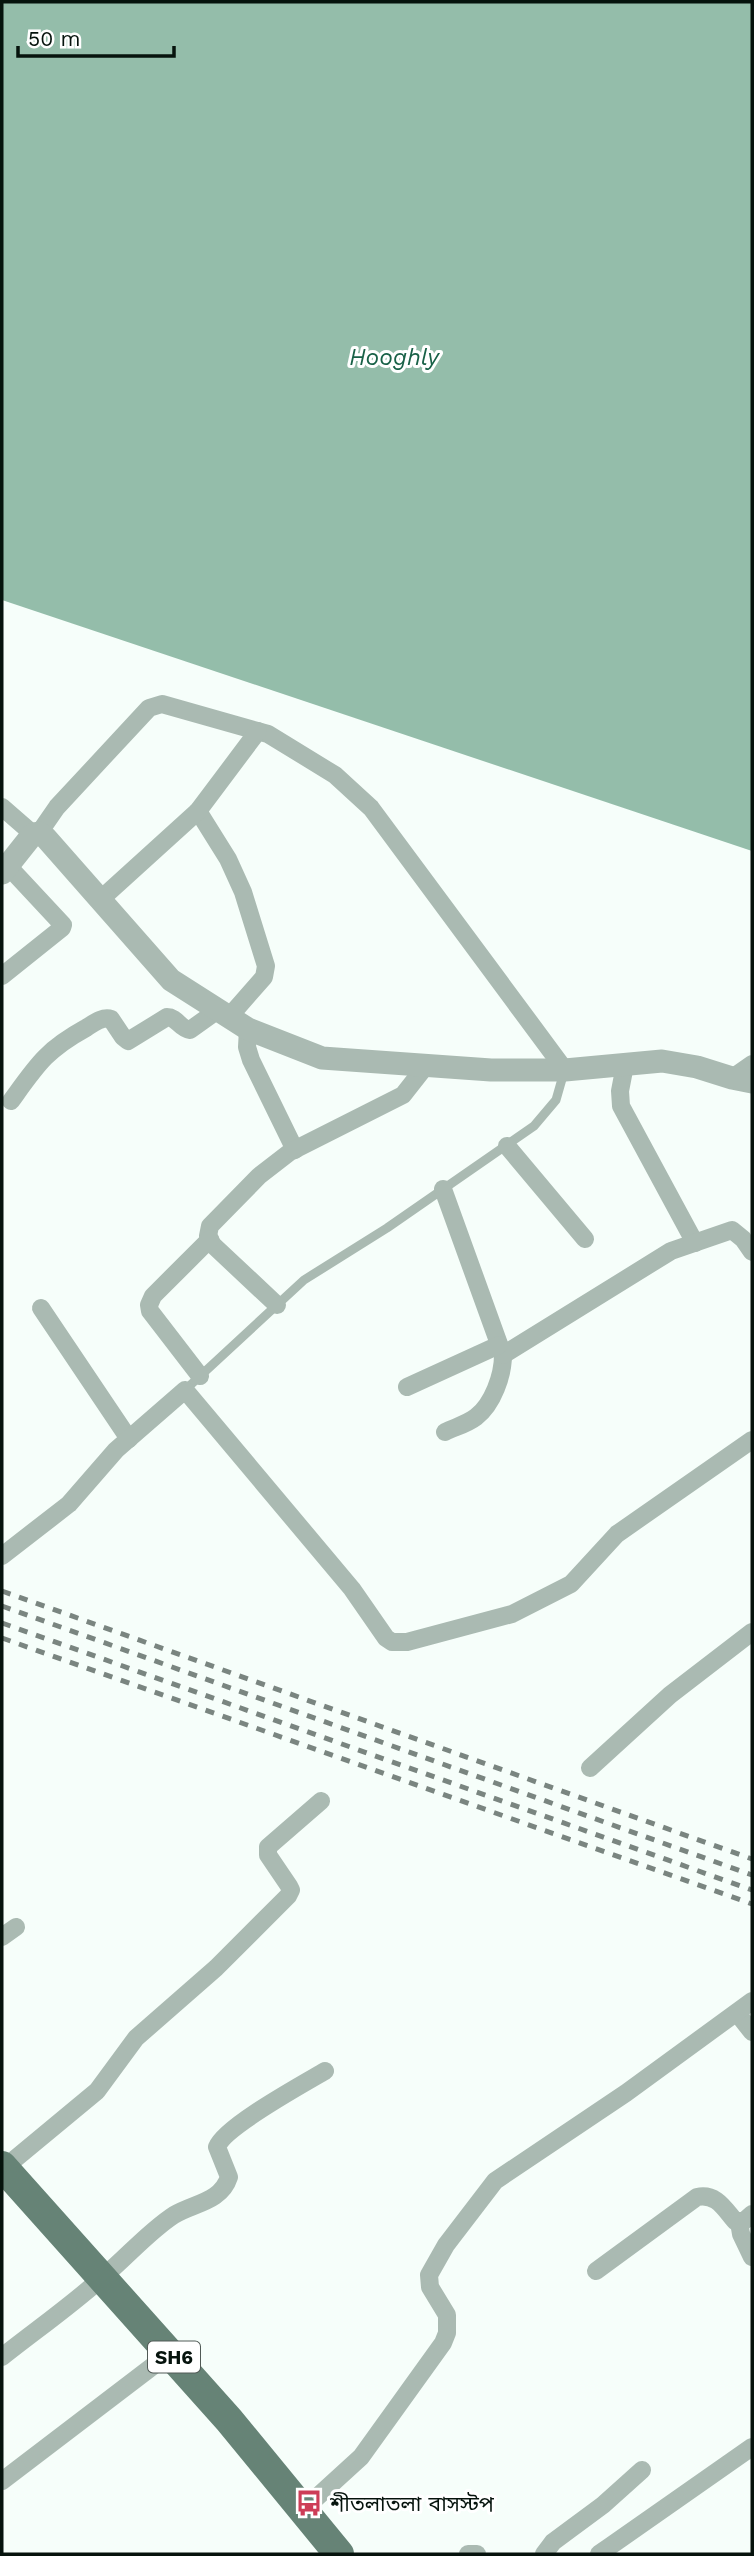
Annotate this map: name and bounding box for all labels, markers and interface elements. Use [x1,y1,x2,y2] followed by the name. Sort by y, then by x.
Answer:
[18,14,173,58] scale bar
[28,26,80,51] text: 50 m
[349,344,440,371] water label: Hooghly
[148,2342,200,2372] road number: SH6
[294,2488,324,2518] bus stop icon: শীতলাতলা বাসস্টপ
[329,2491,495,2516] place label: শীতলাতলা বাসস্টপ

